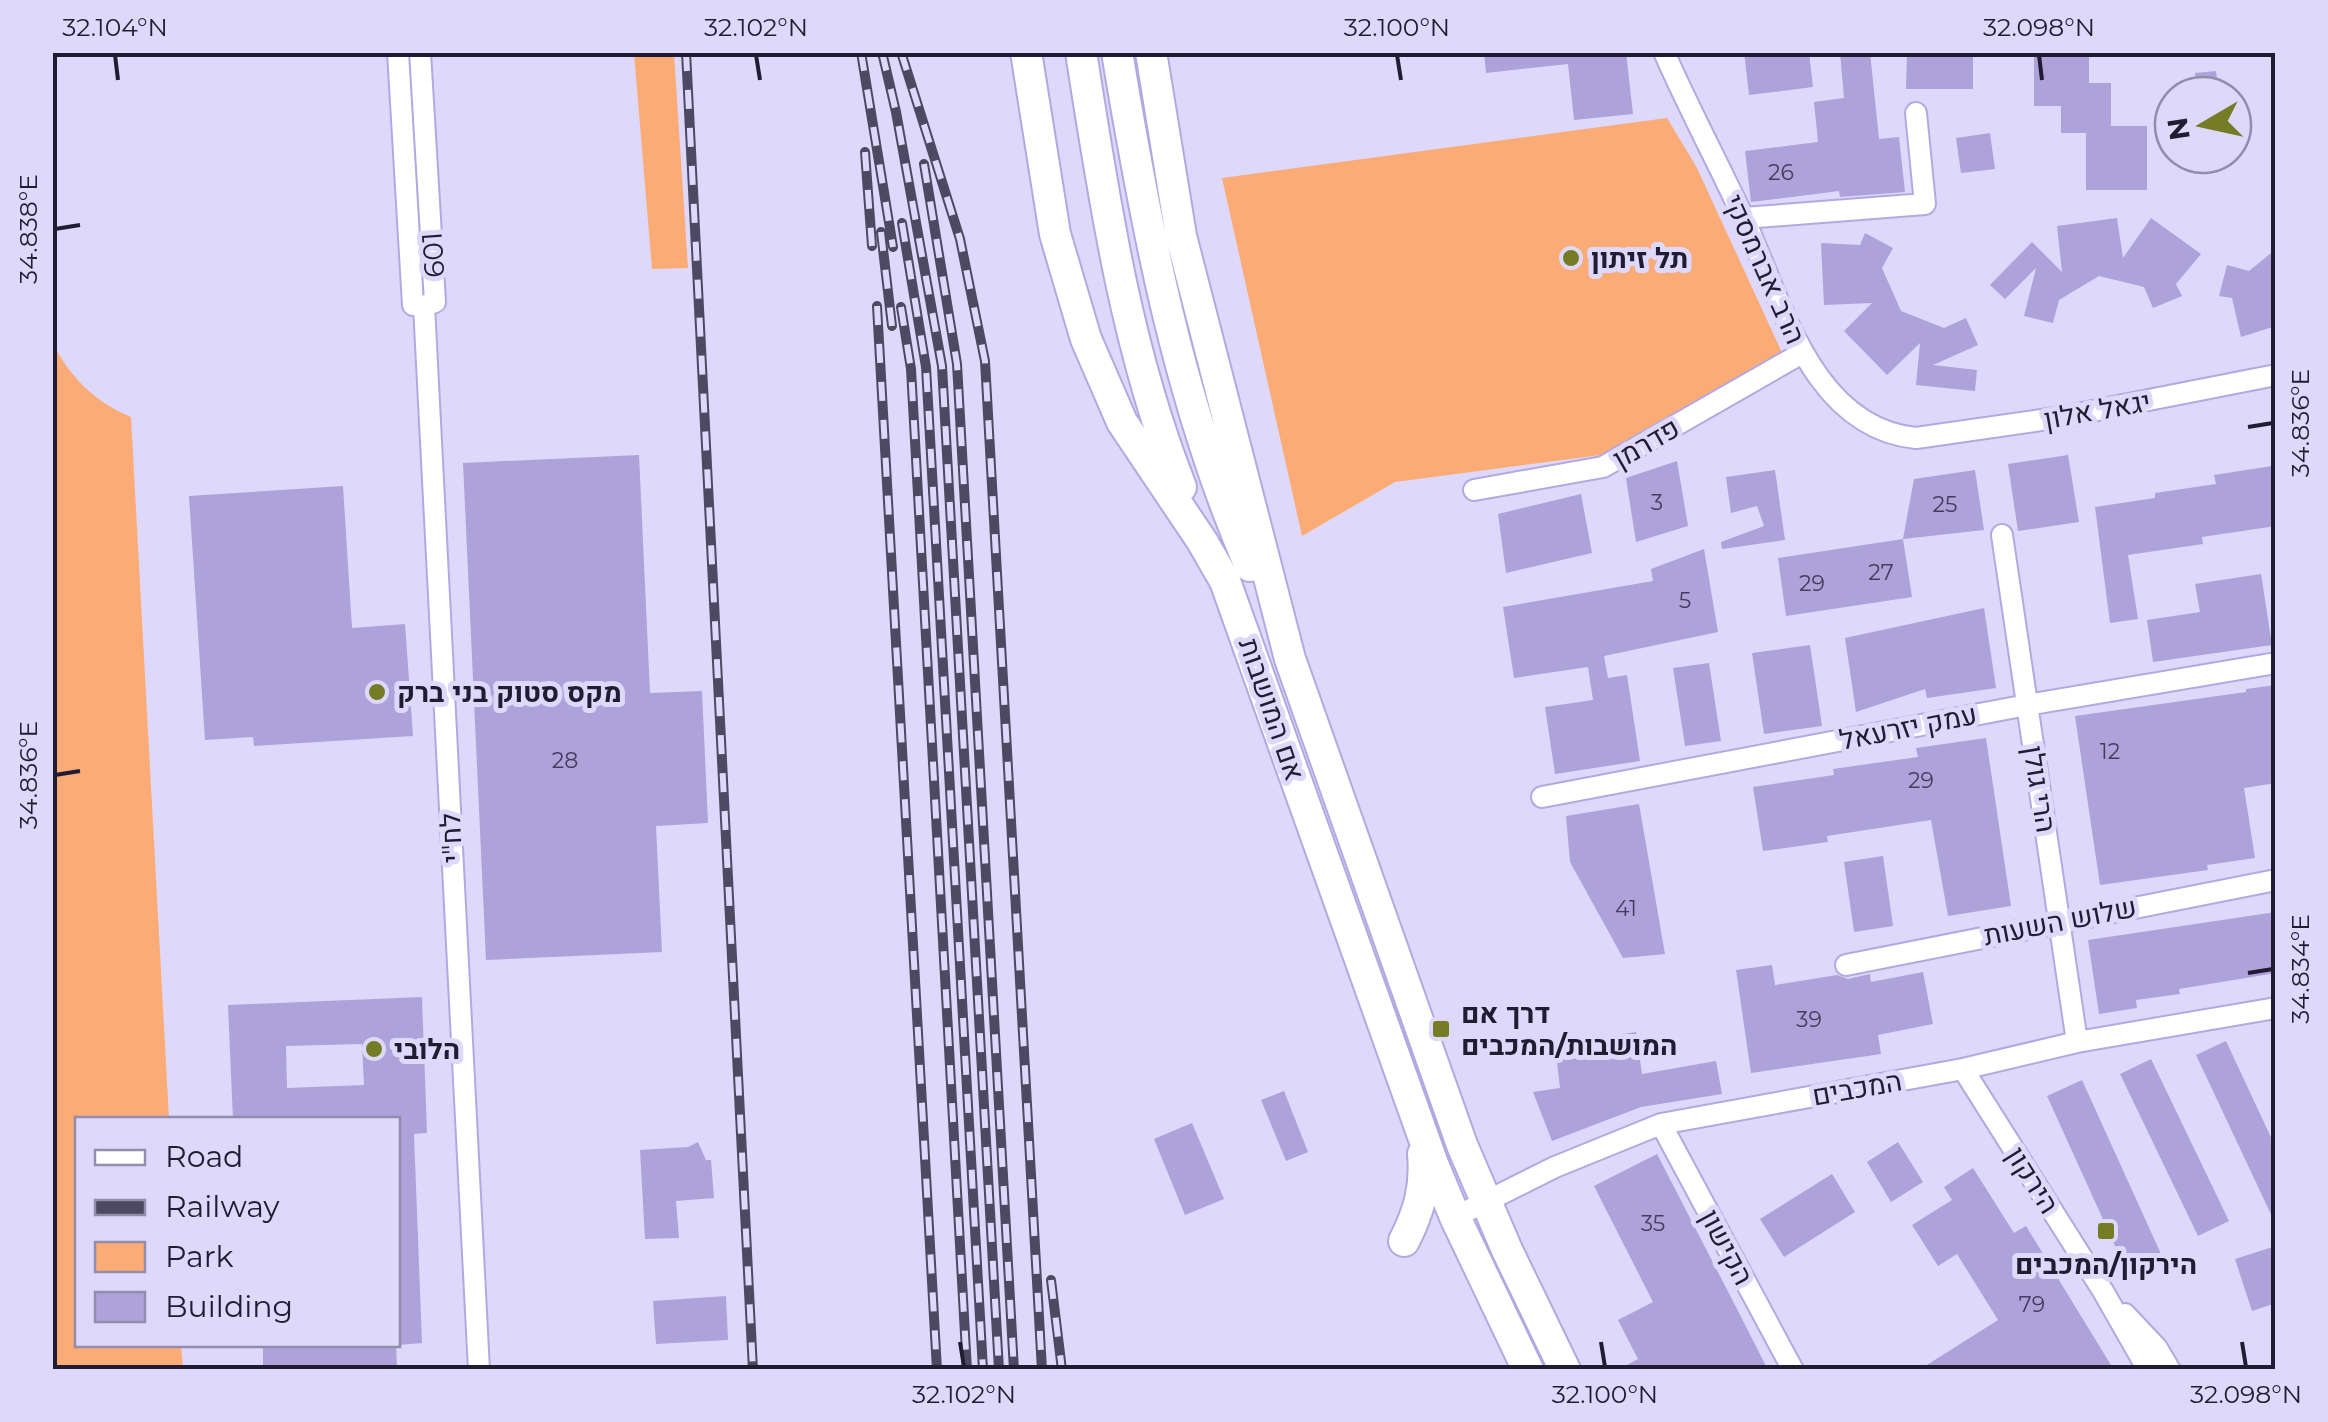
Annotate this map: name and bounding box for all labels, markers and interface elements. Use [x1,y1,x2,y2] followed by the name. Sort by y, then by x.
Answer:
[62,12,168,42] text: 32.104°N
[704,12,808,42] text: 32.102°N
[1344,12,1450,42] text: 32.100°N
[1983,12,2095,42] text: 32.098°N
[2153,75,2253,175] north arrow
[2160,115,2197,143] text: N
[1768,159,1794,186] house number: 26
[13,174,43,284] text: 34.838°E
[1717,189,1813,349] street label: הרב אברמסקי
[414,231,452,279] street label: 601
[1591,241,1688,275] place label: תל זיתון
[1560,247,1582,269] marker: תל זיתון
[2285,369,2315,477] text: 34.836°E
[2041,384,2153,436] street label: יגאל אלון
[1606,410,1686,476] street label: פדרמן
[1651,489,1663,516] house number: 3
[1933,491,1957,518] house number: 25
[1868,559,1894,586] house number: 27
[1799,570,1825,597] house number: 29
[1679,587,1691,614] house number: 5
[1232,633,1312,785] street label: אם המושבות
[397,675,622,709] place label: מקס סטוק בני ברק
[366,681,388,703] marker: מקס סטוק בני ברק
[1836,697,1980,757] street label: עמק יזרעאל
[13,721,43,829] text: 34.836°E
[2100,738,2120,765] house number: 12
[2016,743,2064,835] street label: הרי גולן
[552,747,578,774] house number: 28
[1908,767,1934,794] house number: 29
[433,812,469,864] street label: לח"י
[1981,890,2139,952] street label: שלוש השעות
[1615,895,1637,922] house number: 41
[2285,914,2315,1024] text: 34.834°E
[1461,996,1677,1062] place label: דרך אם המושבות/המכבים
[1796,1006,1822,1033] house number: 39
[1430,1018,1452,1040] marker: דרך אם המושבות/המכבים
[394,1032,460,1066] place label: הלובי
[363,1038,385,1060] marker: הלובי
[1810,1063,1904,1113] street label: המכבים
[75,1117,400,1347] legend
[165,1138,243,1175] text: Road
[1999,1140,2067,1220] street label: הירקון
[165,1188,280,1225] text: Railway
[1693,1203,1761,1291] street label: הקישון
[1641,1210,1665,1237] house number: 35
[2095,1220,2117,1242] marker: הירקון/המכבים
[165,1238,234,1275] text: Park
[2015,1247,2197,1281] place label: הירקון/המכבים
[165,1288,293,1325] text: Building
[2019,1291,2045,1318] house number: 79
[912,1379,1016,1409] text: 32.102°N
[1552,1379,1658,1409] text: 32.100°N
[2190,1379,2302,1409] text: 32.098°N

